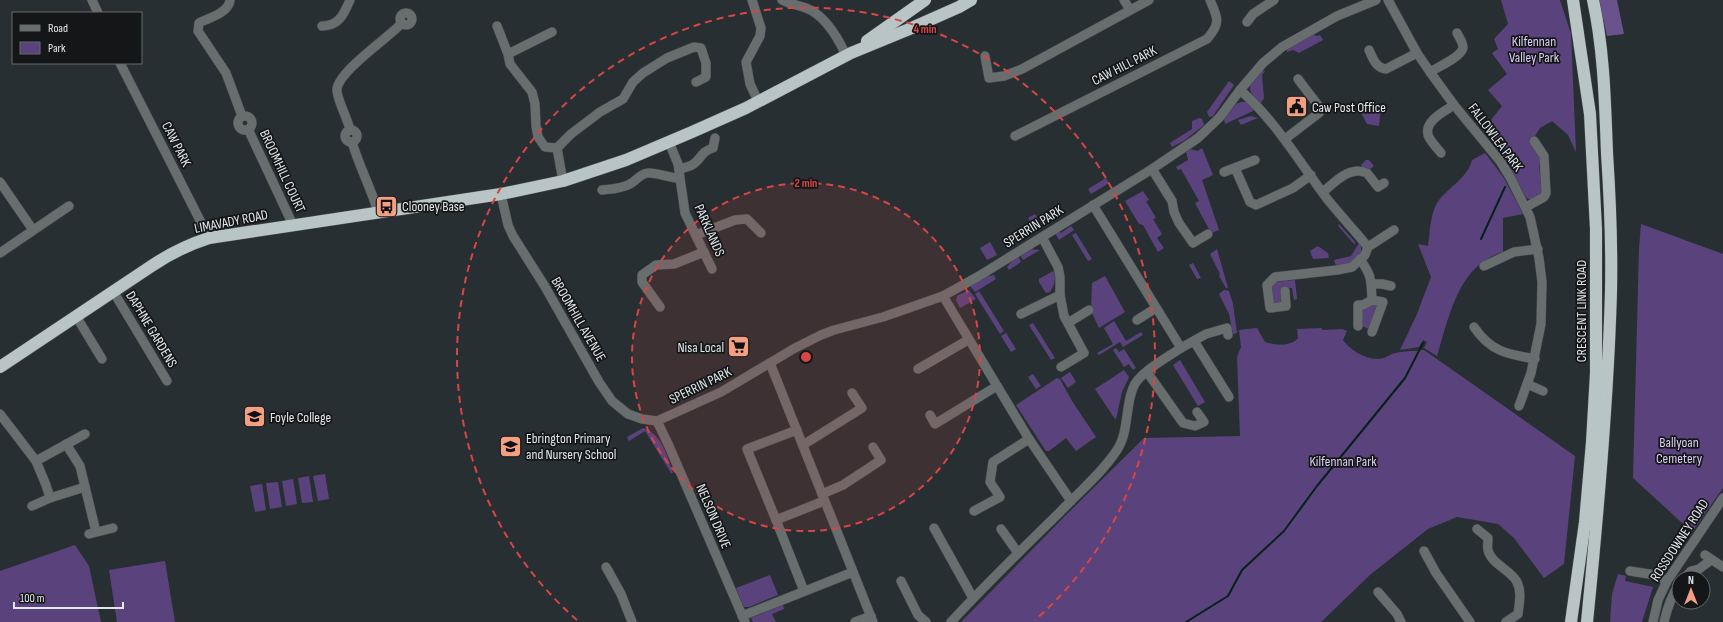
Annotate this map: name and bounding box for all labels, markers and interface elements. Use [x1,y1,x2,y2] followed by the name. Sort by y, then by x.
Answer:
[12,12,142,64] legend
[48,21,68,36] text: Road
[913,22,937,37] text: 4 min
[1509,33,1560,66] park label: Kilfennan Valley Park
[48,41,66,56] text: Park
[1089,42,1160,89] street label: CAW HILL PARK
[1284,94,1310,120] public building icon: Caw Post Office
[1312,99,1386,116] place label: Caw Post Office
[1465,100,1527,175] street label: FALLOWLEA PARK
[158,119,195,170] street label: CAW PARK
[256,127,309,216] street label: BROOMHILL COURT
[795,176,817,191] text: 2 min
[374,193,400,219] bus stop icon: Clooney Base
[402,198,464,215] place label: Clooney Base
[690,201,729,259] street label: PARKLANDS
[1000,201,1067,251] street label: SPERRIN PARK
[193,206,269,237] street label: LIMAVADY ROAD
[1573,260,1590,362] street label: CRESCENT LINK ROAD
[548,274,610,365] street label: BROOMHILL AVENUE
[122,288,181,371] street label: DAPHNE GARDENS
[726,334,752,360] supermarket icon: Nisa Local
[677,339,724,356] place label: Nisa Local
[799,350,813,364] centre of rings
[666,363,735,408] street label: SPERRIN PARK
[241,404,267,430] school or university icon: Foyle College
[270,409,331,426] place label: Foyle College
[526,430,616,463] place label: Ebrington Primary and Nursery School
[497,433,523,459] school or university icon: Ebrington Primary and Nursery School
[1656,434,1703,467] park label: Ballyoan Cemetery
[1309,453,1377,470] park label: Kilfennan Park
[692,481,735,551] street label: NELSON DRIVE
[1646,496,1712,584] street label: ROSSDOWNEY ROAD
[1671,570,1711,610] north arrow
[14,584,123,610] scale bar
[20,591,45,606] text: 100 m

